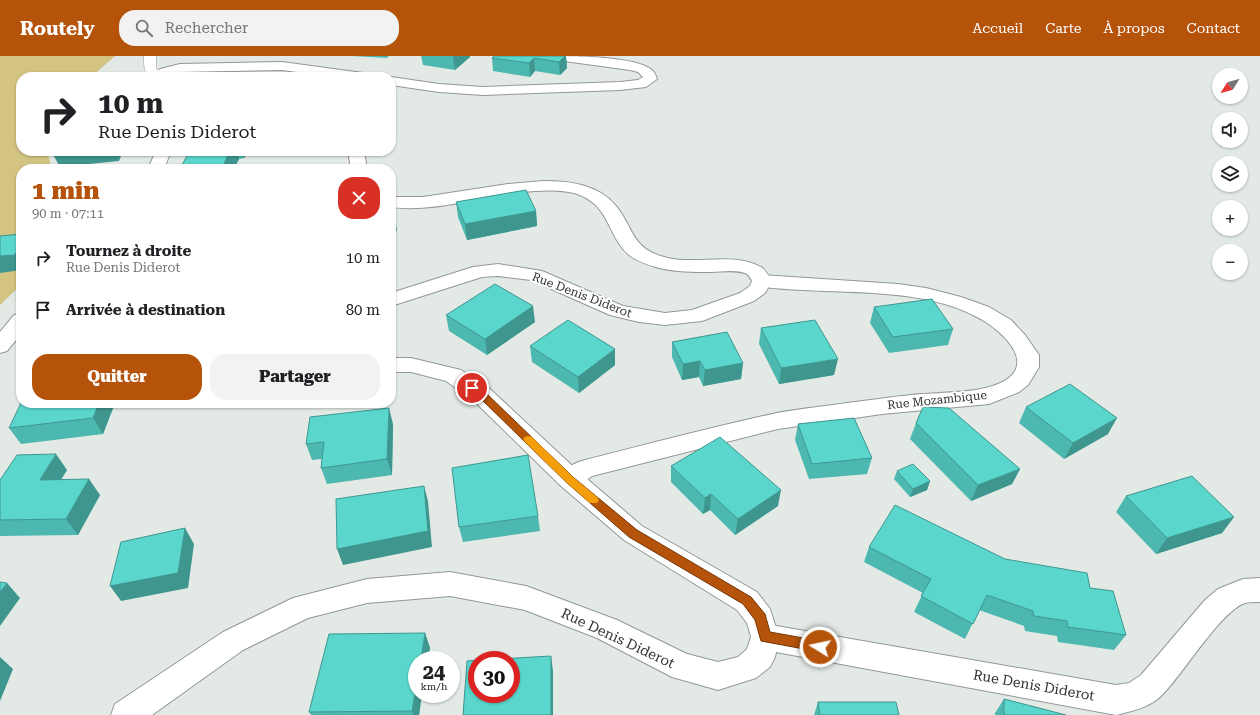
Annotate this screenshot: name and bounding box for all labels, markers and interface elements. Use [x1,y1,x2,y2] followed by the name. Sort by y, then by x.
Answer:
[119,10,399,46] search box
[20,17,95,40] text: Routely
[133,17,155,39] icon: search
[165,19,248,37] text: Rechercher
[972,20,1023,36] text: Accueil
[1045,20,1082,36] text: Carte
[1104,20,1165,36] text: À propos
[1187,20,1240,36] text: Contact
[1212,68,1248,104] north arrow
[1212,68,1248,280] map controls
[98,87,163,120] text: 10 m
[32,88,84,140] icon: right
[1212,112,1248,148] button: sound
[98,121,256,142] text: Rue Denis Diderot
[1212,156,1248,192] button: layers
[32,177,99,205] text: 1 min
[338,177,380,219] button: close
[1212,200,1248,236] button: +
[32,206,104,221] text: 90 m · 07:11
[66,242,191,260] text: Tournez à droite
[1212,244,1248,280] button: −
[32,247,54,269] icon: right
[346,249,380,267] text: 10 m
[66,260,180,275] text: Rue Denis Diderot
[530,270,634,321] street label: Rue Denis Diderot
[32,299,54,321] icon: arrive
[66,301,225,319] text: Arrivée à destination
[346,301,380,319] text: 80 m
[32,354,202,400] button: Quitter
[210,354,380,400] button: Partager
[455,371,489,405] pin
[461,377,483,399] icon: arrive
[886,388,988,412] street label: Rue Mozambique
[559,605,677,671] street label: Rue Denis Diderot
[799,626,841,668] position arrow
[468,651,520,703] speed limit sign: 30
[423,660,445,684] text: 24
[972,666,1096,704] street label: Rue Denis Diderot
[421,681,447,692] text: km/h

